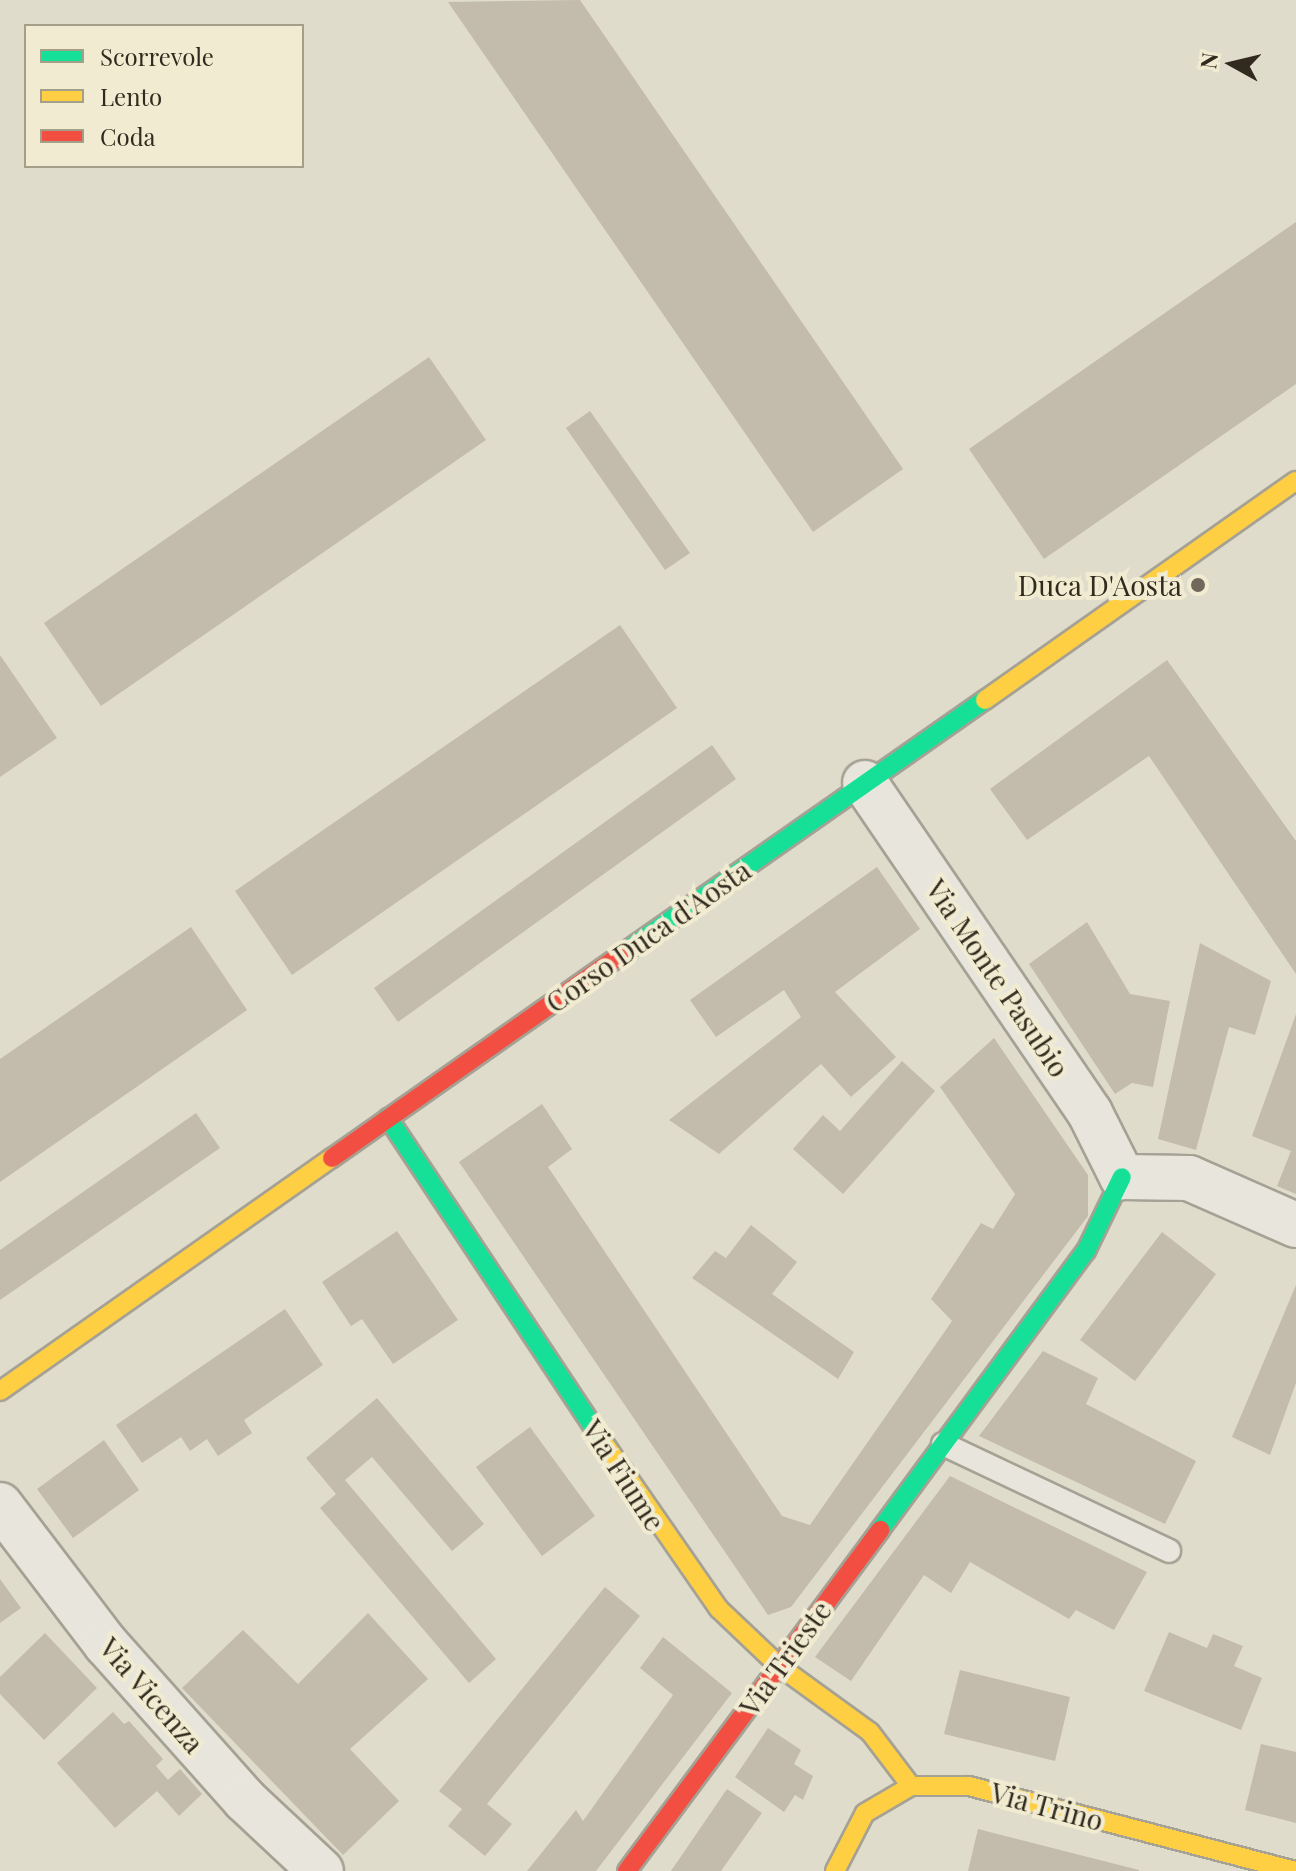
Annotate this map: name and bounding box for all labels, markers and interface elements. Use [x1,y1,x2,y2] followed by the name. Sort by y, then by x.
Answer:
[24,24,304,168] legend
[1192,24,1272,104] north arrow
[100,40,214,72] text: Scorrevole
[1192,51,1224,71] text: N
[100,80,162,112] text: Lento
[100,120,156,152] text: Coda
[1018,568,1182,602] place label: Duca D'Aosta
[1189,576,1207,594] marker: Duca D'Aosta
[539,853,757,1019] street label: Corso Duca d'Aosta
[919,873,1077,1083] street label: Via Monte Pasubio
[576,1413,672,1537] street label: Via Fiume
[732,1594,838,1722] street label: Via Trieste
[92,1630,212,1760] street label: Via Vicenza
[987,1775,1107,1837] street label: Via Trino

